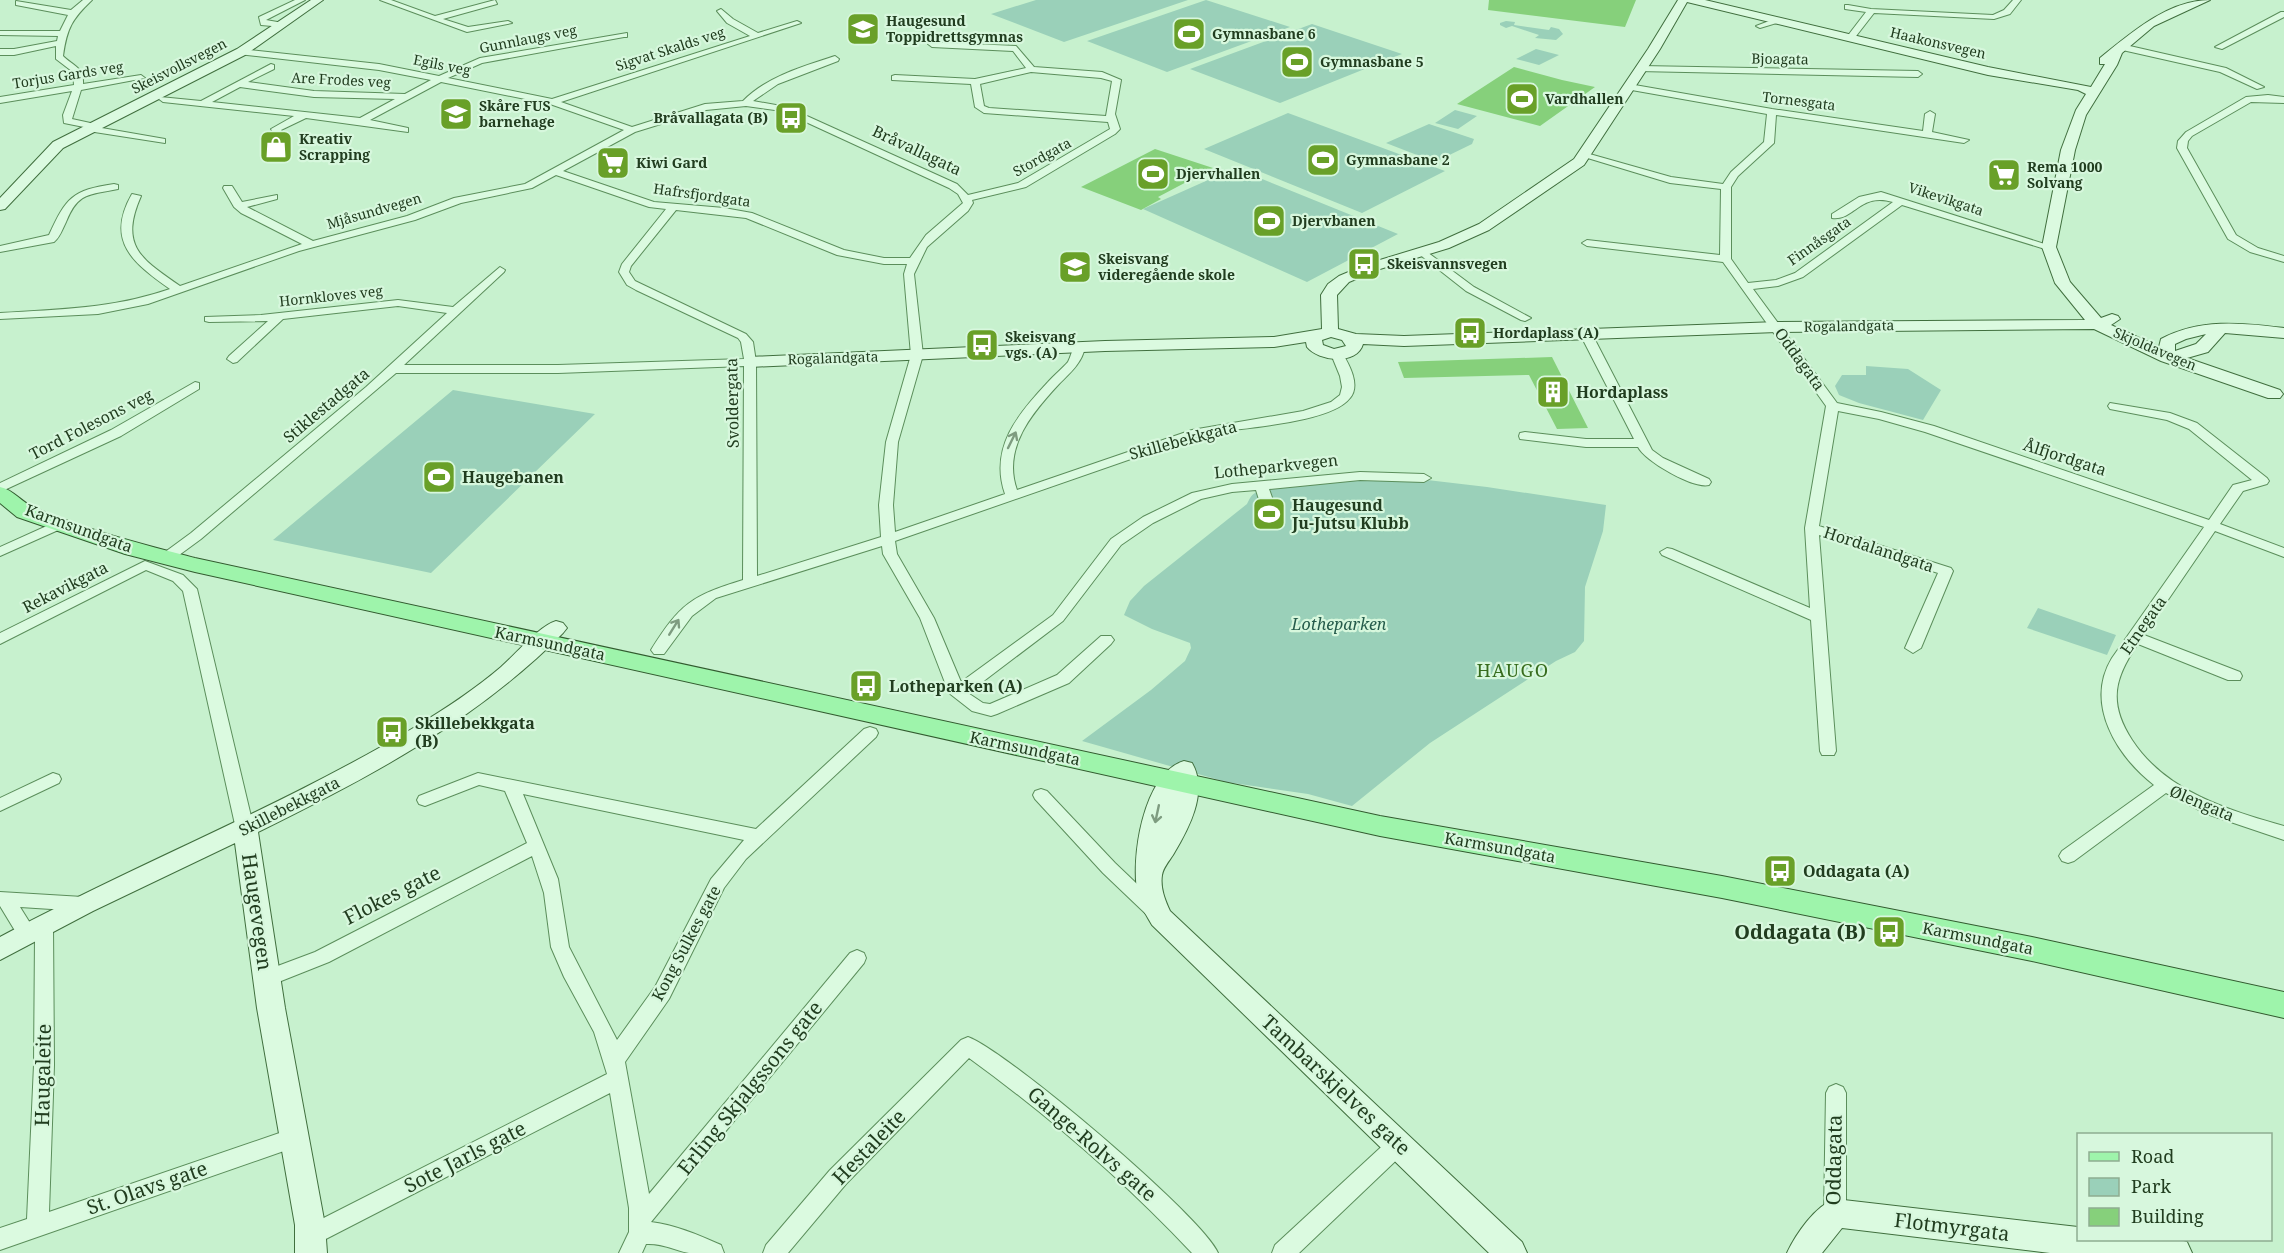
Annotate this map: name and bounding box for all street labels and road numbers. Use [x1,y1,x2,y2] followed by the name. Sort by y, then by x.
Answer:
[478,20,579,57] street label: Gunnlaugs veg
[613,22,727,75] street label: Sigvat Skalds veg
[1888,22,1988,63] street label: Haakonsvegen
[128,33,230,98] street label: Skeisvollsvegen
[1751,48,1809,69] street label: Bjoagata
[412,50,473,79] street label: Egils veg
[11,56,125,93] street label: Torjus Gards veg
[291,67,392,92] street label: Are Frodes veg
[1761,87,1837,114] street label: Tornesgata
[869,120,965,180] street label: Bråvallagata
[1009,133,1074,180] street label: Stordgata
[1906,177,1986,220] street label: Vikevikgata
[652,178,752,211] street label: Hafrsfjordgata
[324,188,423,233] street label: Mjåsundvegen
[1783,212,1854,269] street label: Finnåsgata
[278,281,384,310] street label: Hornkloves veg
[1803,315,1895,336] street label: Rogalandgata
[2111,322,2200,375] street label: Skjoldavegen
[1770,323,1830,395] street label: Oddagata
[787,346,879,369] street label: Rogalandgata
[720,358,744,448] street label: Svoldergata
[278,362,374,448] street label: Stiklestadgata
[25,383,157,465] street label: Tord Folesons veg
[1127,415,1239,465] street label: Skillebekkgata
[2021,433,2109,481] street label: Ålfjordgata
[1213,449,1339,483] street label: Lotheparkvegen
[22,498,136,558] street label: Karmsundgata
[1821,521,1937,577] street label: Hordalandgata
[19,556,111,618] street label: Rekavikgata
[2115,591,2171,659] street label: Etnegata
[493,621,607,665] street label: Karmsundgata
[968,726,1082,770] street label: Karmsundgata
[235,771,343,841] street label: Skillebekkgata
[2166,780,2238,826] street label: Ølengata
[1443,826,1557,868] street label: Karmsundgata
[236,852,279,972] street label: Haugevegen
[339,859,445,931] street label: Flokes gate
[646,881,726,1005] street label: Kong Sulkes gate
[1921,916,2035,960] street label: Karmsundgata
[671,995,828,1180] street label: Erling Skjalgssons gate
[1256,1008,1417,1161] street label: Tambarskjelves gate
[28,1023,57,1127] street label: Haugaleite
[1022,1080,1163,1207] street label: Gange-Rolvs gate
[826,1103,911,1190] street label: Hestaleite
[399,1114,530,1199] street label: Sote Jarls gate
[1819,1114,1848,1206] street label: Oddagata
[83,1154,211,1221] street label: St. Olavs gate
[1893,1206,2011,1247] street label: Flotmyrgata

